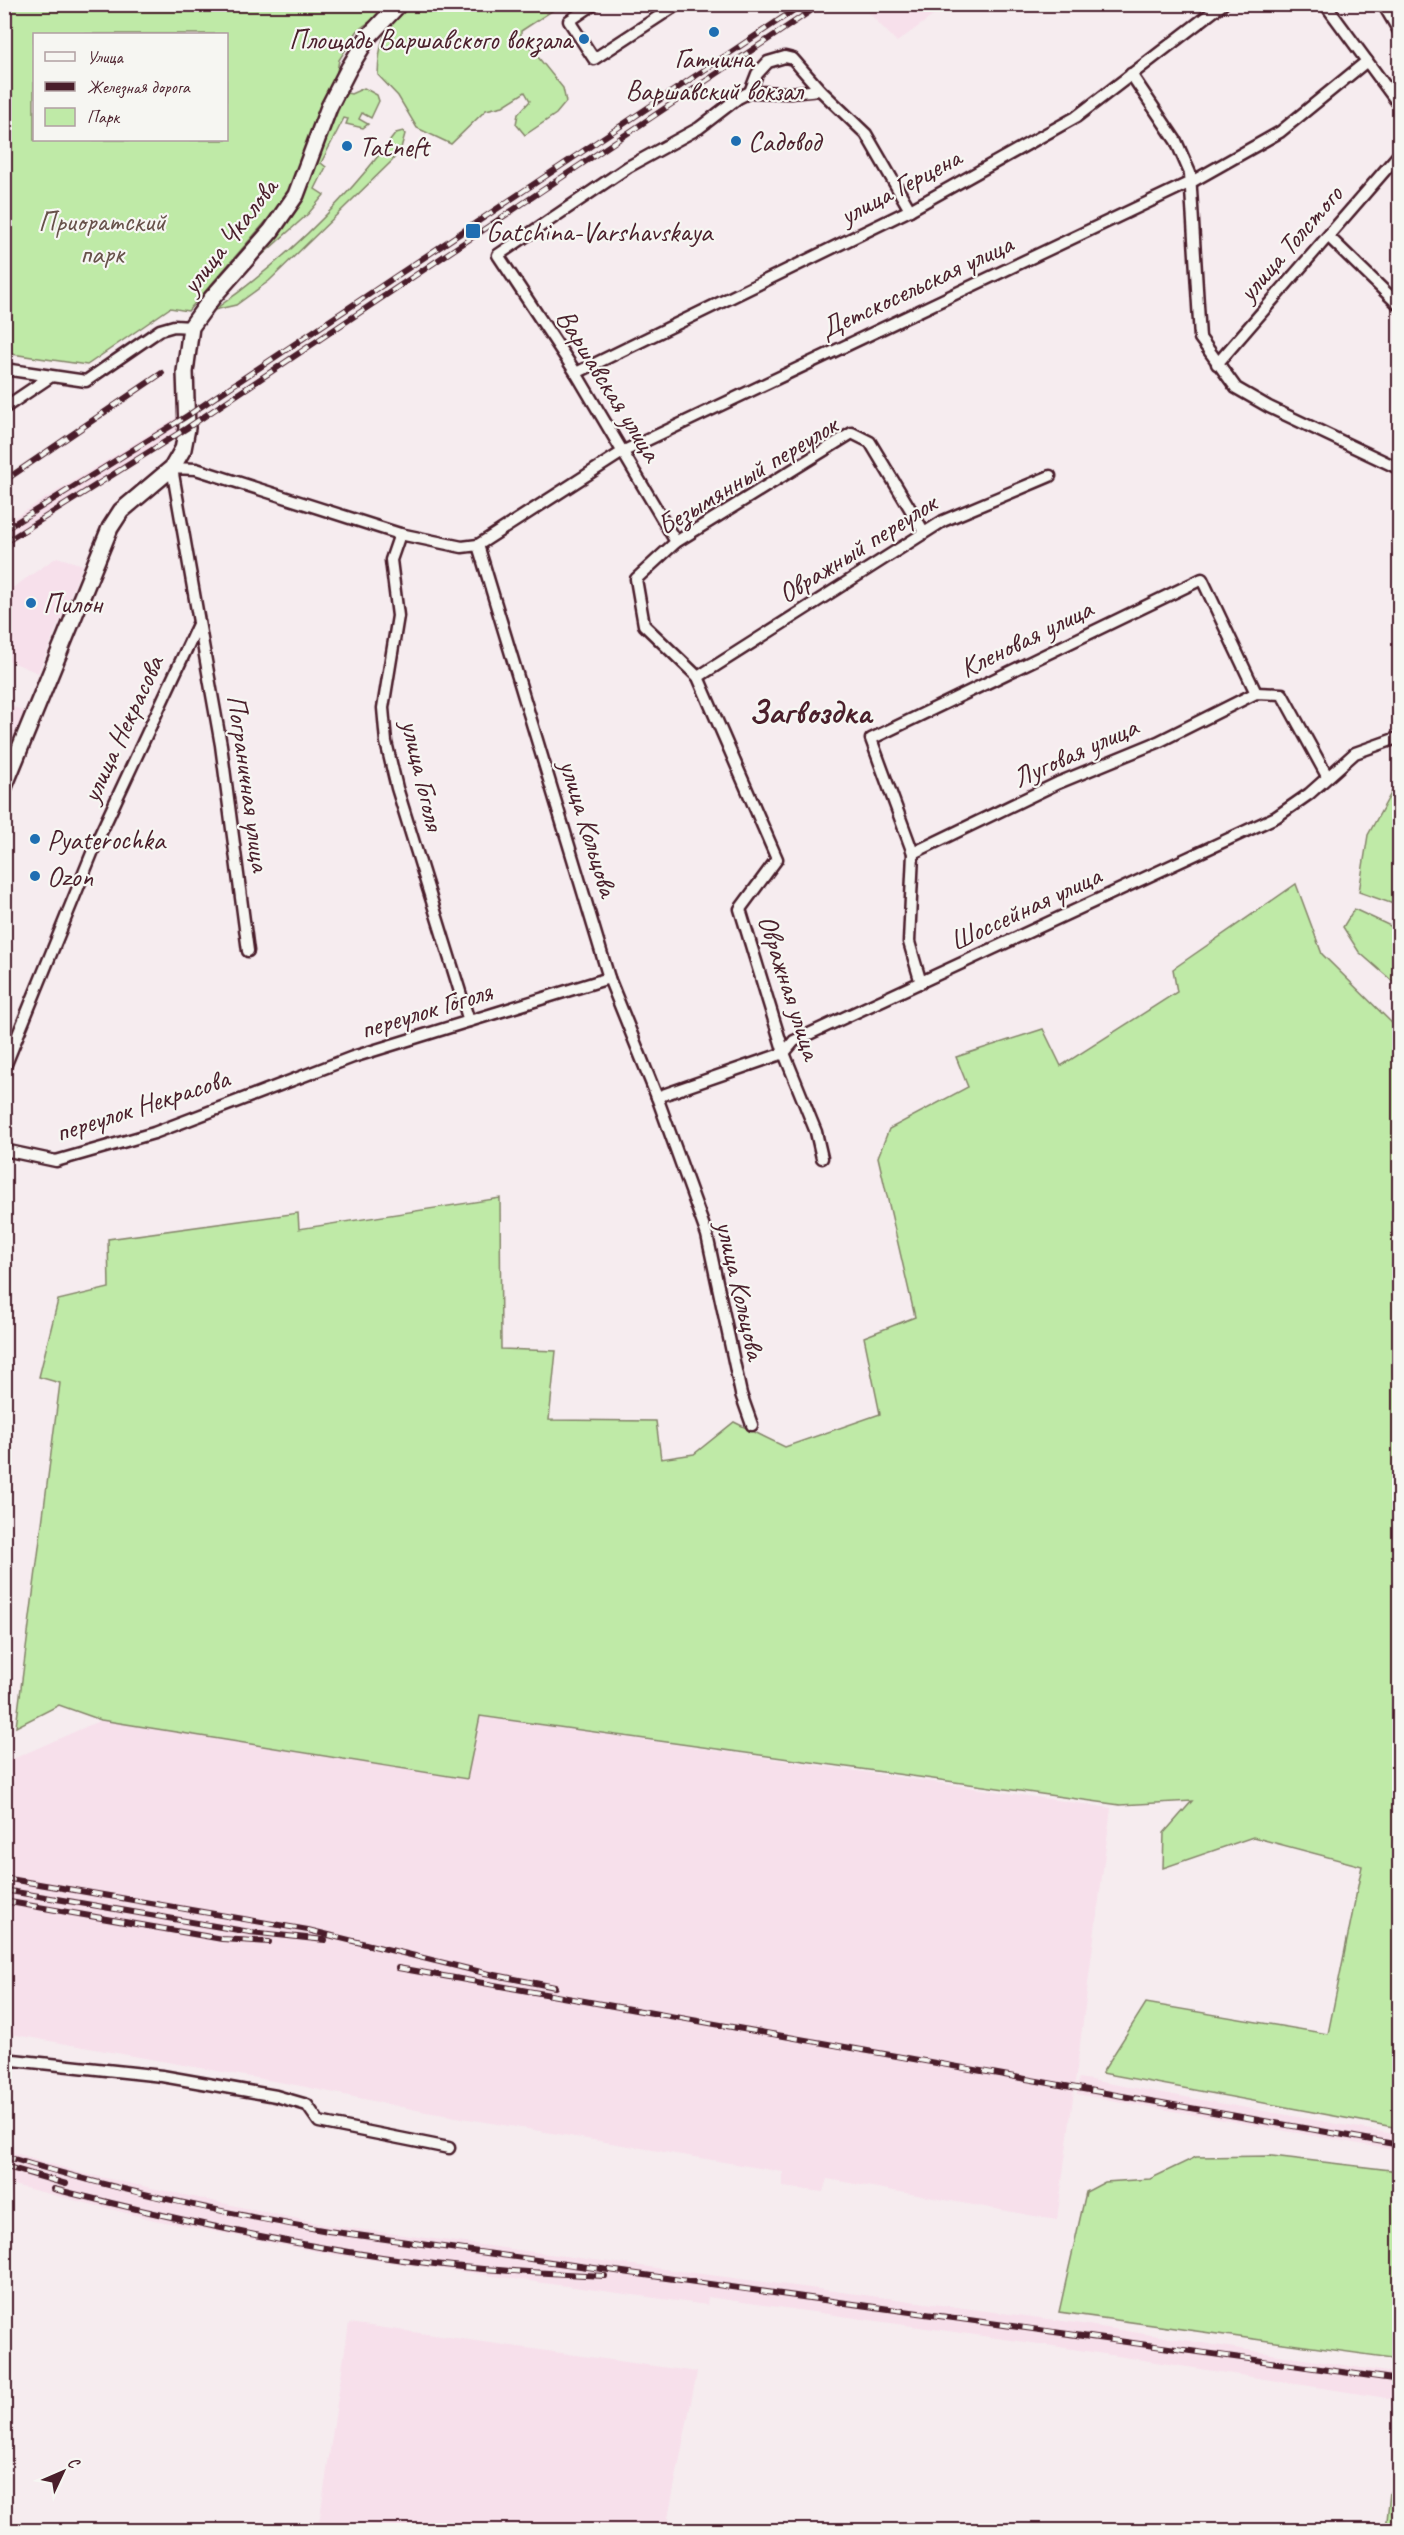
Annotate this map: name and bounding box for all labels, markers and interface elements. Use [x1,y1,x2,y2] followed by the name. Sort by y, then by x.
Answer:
[289,22,575,58] place label: Площадь Варшавского вокзала
[707,25,721,39] marker: Гатчина Варшавский вокзал
[577,32,591,46] marker: Площадь Варшавского вокзала
[33,33,228,141] legend
[625,41,805,108] place label: Гатчина Варшавский вокзал
[87,46,124,68] text: Улица
[87,76,191,99] text: Железная дорога
[87,106,121,128] text: Парк
[748,124,823,159] place label: Садовод
[359,129,432,164] place label: Tatneft
[729,134,743,148] marker: Садовод
[831,138,969,234] street label: улица Герцена
[340,139,354,153] marker: Tatneft
[172,169,287,303] street label: улица Чкалова
[1229,176,1351,310] street label: улица Толстого
[38,204,167,271] park label: Приоратский парк
[486,214,714,249] place label: Gatchina-Varshavskaya
[464,222,482,240] marker: Gatchina-Varshavskaya
[814,225,1020,346] street label: Детскосельская улица
[548,302,671,469] street label: Варшавская улица
[650,406,846,543] street label: Безымянный переулок
[771,484,945,611] street label: Овражный переулок
[43,586,104,621] place label: Пилон
[954,590,1100,685] street label: Кленовая улица
[24,596,38,610] marker: Пилон
[72,648,172,810] street label: улица Некрасова
[749,690,874,733] district label: Загвоздка
[219,692,279,875] street label: Пограничная улица
[1007,708,1145,795] street label: Луговая улица
[393,715,453,836] street label: улица Гоголя
[551,753,627,903] street label: улица Кольцова
[47,822,167,857] place label: Pyaterochka
[28,832,42,846] marker: Pyaterochka
[944,857,1108,958] street label: Шоссейная улица
[47,859,93,894] place label: Ozon
[28,869,42,883] marker: Ozon
[750,910,831,1066] street label: Овражная улица
[356,973,497,1047] street label: переулок Гоголя
[51,1060,235,1150] street label: переулок Некрасова
[708,1215,774,1365] street label: улица Кольцова
[33,2442,93,2502] north arrow
[63,2453,84,2474] text: С

